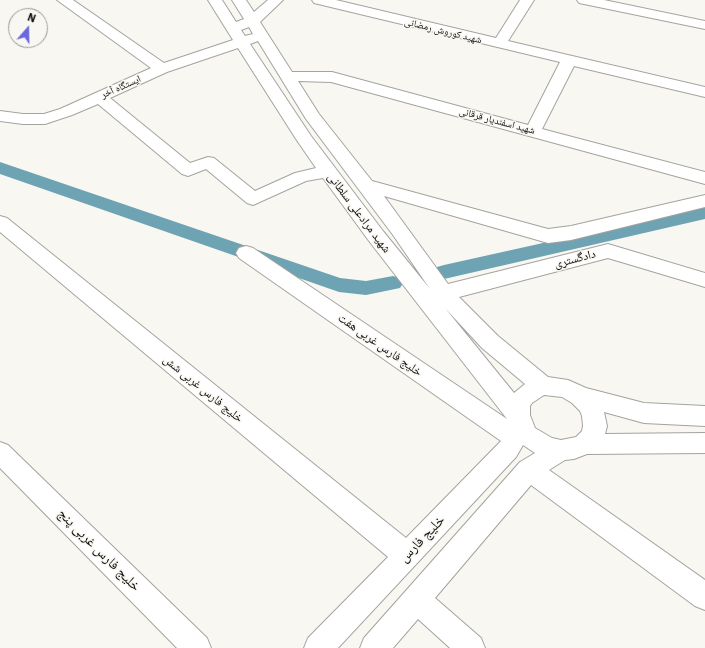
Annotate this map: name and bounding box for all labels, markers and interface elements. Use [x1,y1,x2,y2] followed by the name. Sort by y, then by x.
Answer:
[8,8,48,48] north arrow
[26,10,38,26] text: N
[403,16,483,46] street label: شهید کوروش رمضانی
[99,73,143,101] street label: ایستگاه آخر
[458,105,536,137] street label: شهید اسفندیار قرقانی
[324,170,394,256] street label: شهید مرادعلی سلطانی
[553,247,597,271] street label: دادگستری
[335,311,425,379] street label: خلیج فارس غربی هفت
[160,352,246,426] street label: خلیج فارس غربی شش
[54,505,144,595] street label: خلیج فارس غربی پنج
[395,512,449,566] street label: خلیج فارس

